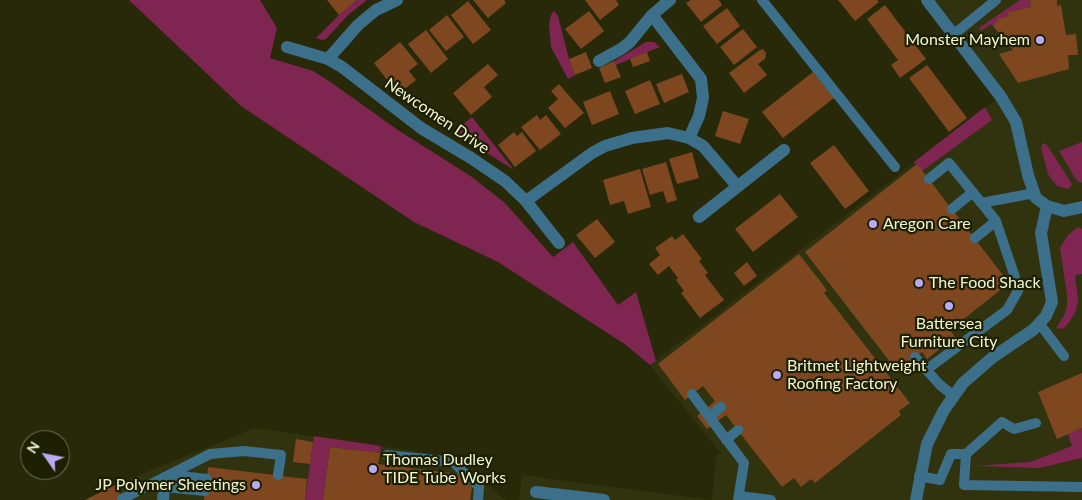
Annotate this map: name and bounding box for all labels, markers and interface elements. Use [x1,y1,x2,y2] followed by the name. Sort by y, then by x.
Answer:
[905,30,1030,50] place label: Monster Mayhem
[1034,34,1046,46] marker: Monster Mayhem
[381,74,493,158] street label: Newcomen Drive
[883,214,971,234] place label: Aregon Care
[867,218,879,230] marker: Aregon Care
[929,273,1041,293] place label: The Food Shack
[913,277,925,289] marker: The Food Shack
[943,300,955,312] marker: Battersea Furniture City
[900,314,998,352] place label: Battersea Furniture City
[787,356,926,394] place label: Britmet Lightweight Roofing Factory
[771,369,783,381] marker: Britmet Lightweight Roofing Factory
[20,430,70,480] north arrow
[23,438,43,456] text: N
[383,450,506,488] place label: Thomas Dudley TIDE Tube Works
[367,463,379,475] marker: Thomas Dudley TIDE Tube Works
[95,475,246,495] place label: JP Polymer Sheetings
[250,479,262,491] marker: JP Polymer Sheetings

